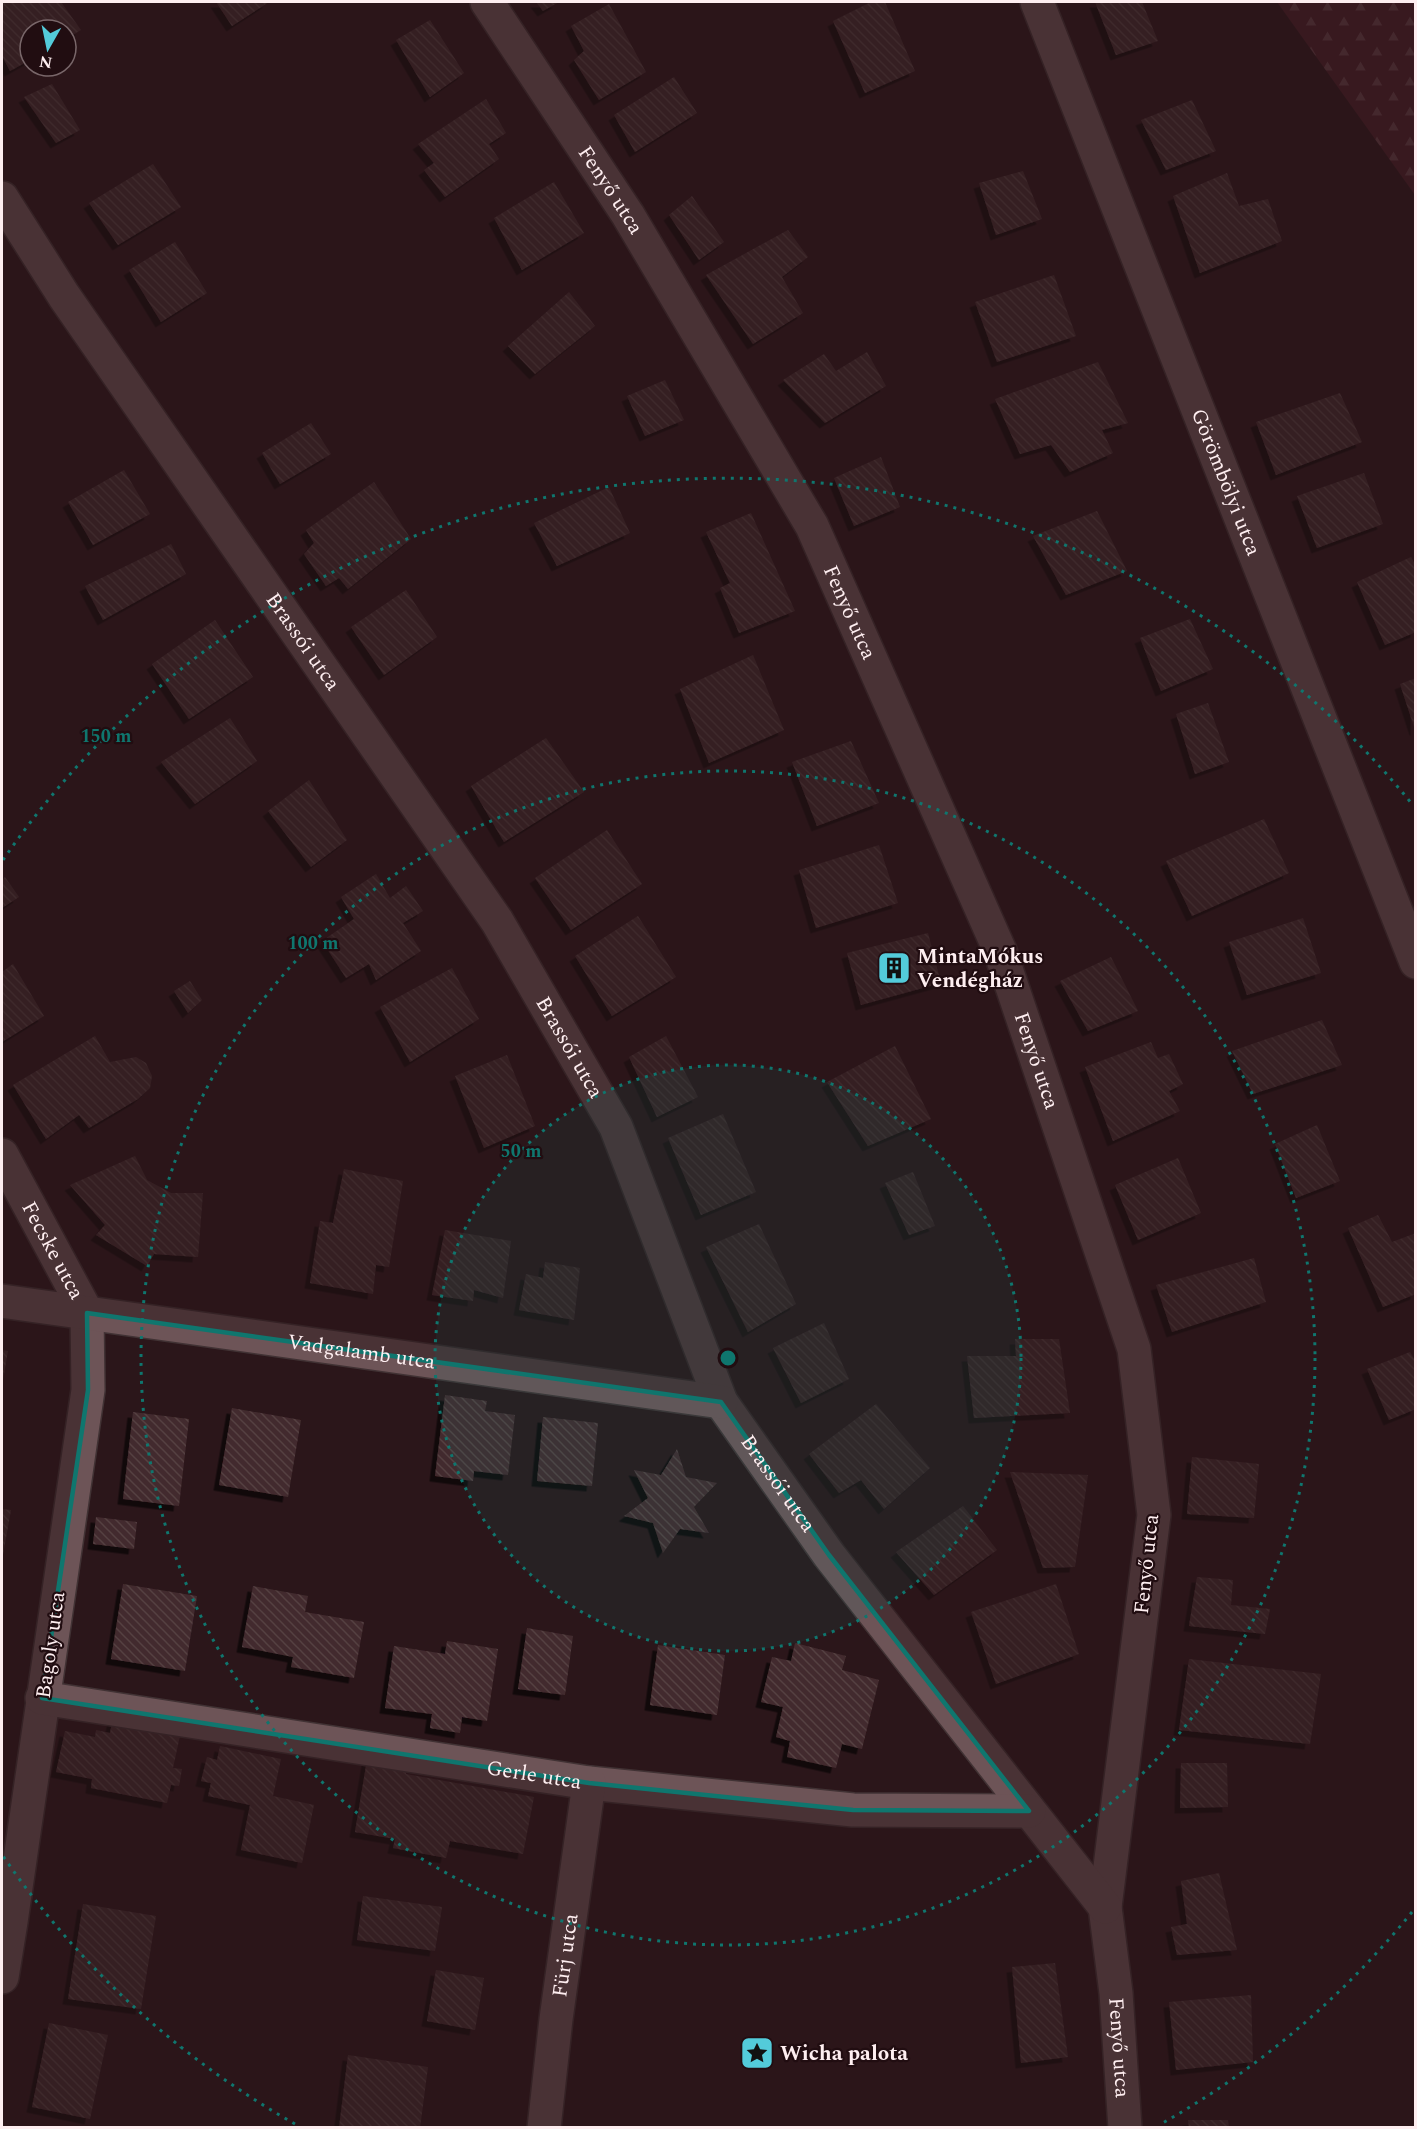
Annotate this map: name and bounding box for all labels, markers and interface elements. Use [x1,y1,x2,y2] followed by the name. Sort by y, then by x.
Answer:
[18,18,78,78] north arrow
[37,49,54,75] text: N
[569,139,651,241] street label: Fenyő utca
[1182,404,1269,561] street label: Görömbölyi utca
[814,560,884,666] street label: Fenyő utca
[257,586,348,698] street label: Brassói utca
[80,723,132,750] text: 150 m
[287,930,339,957] text: 100 m
[917,941,1043,997] place label: MintaMókus Vendégház
[876,950,912,986] building icon: MintaMókus Vendégház
[527,991,612,1105] street label: Brassói utca
[1005,1008,1067,1114] street label: Fenyő utca
[501,1138,541,1165] text: 50 m
[13,1196,92,1306] street label: Fecske utca
[285,1326,438,1379] street label: Vadgalamb utca
[718,1348,738,1368] centre of rings
[732,1428,824,1540] street label: Brassói utca
[1126,1512,1168,1616] street label: Fenyő utca
[28,1589,74,1701] street label: Bagoly utca
[484,1752,584,1799] street label: Gerle utca
[544,1911,588,1999] street label: Fürj utca
[1099,1996,1138,2100] street label: Fenyő utca
[739,2035,775,2071] place icon: Wicha palota
[780,2038,908,2070] place label: Wicha palota

